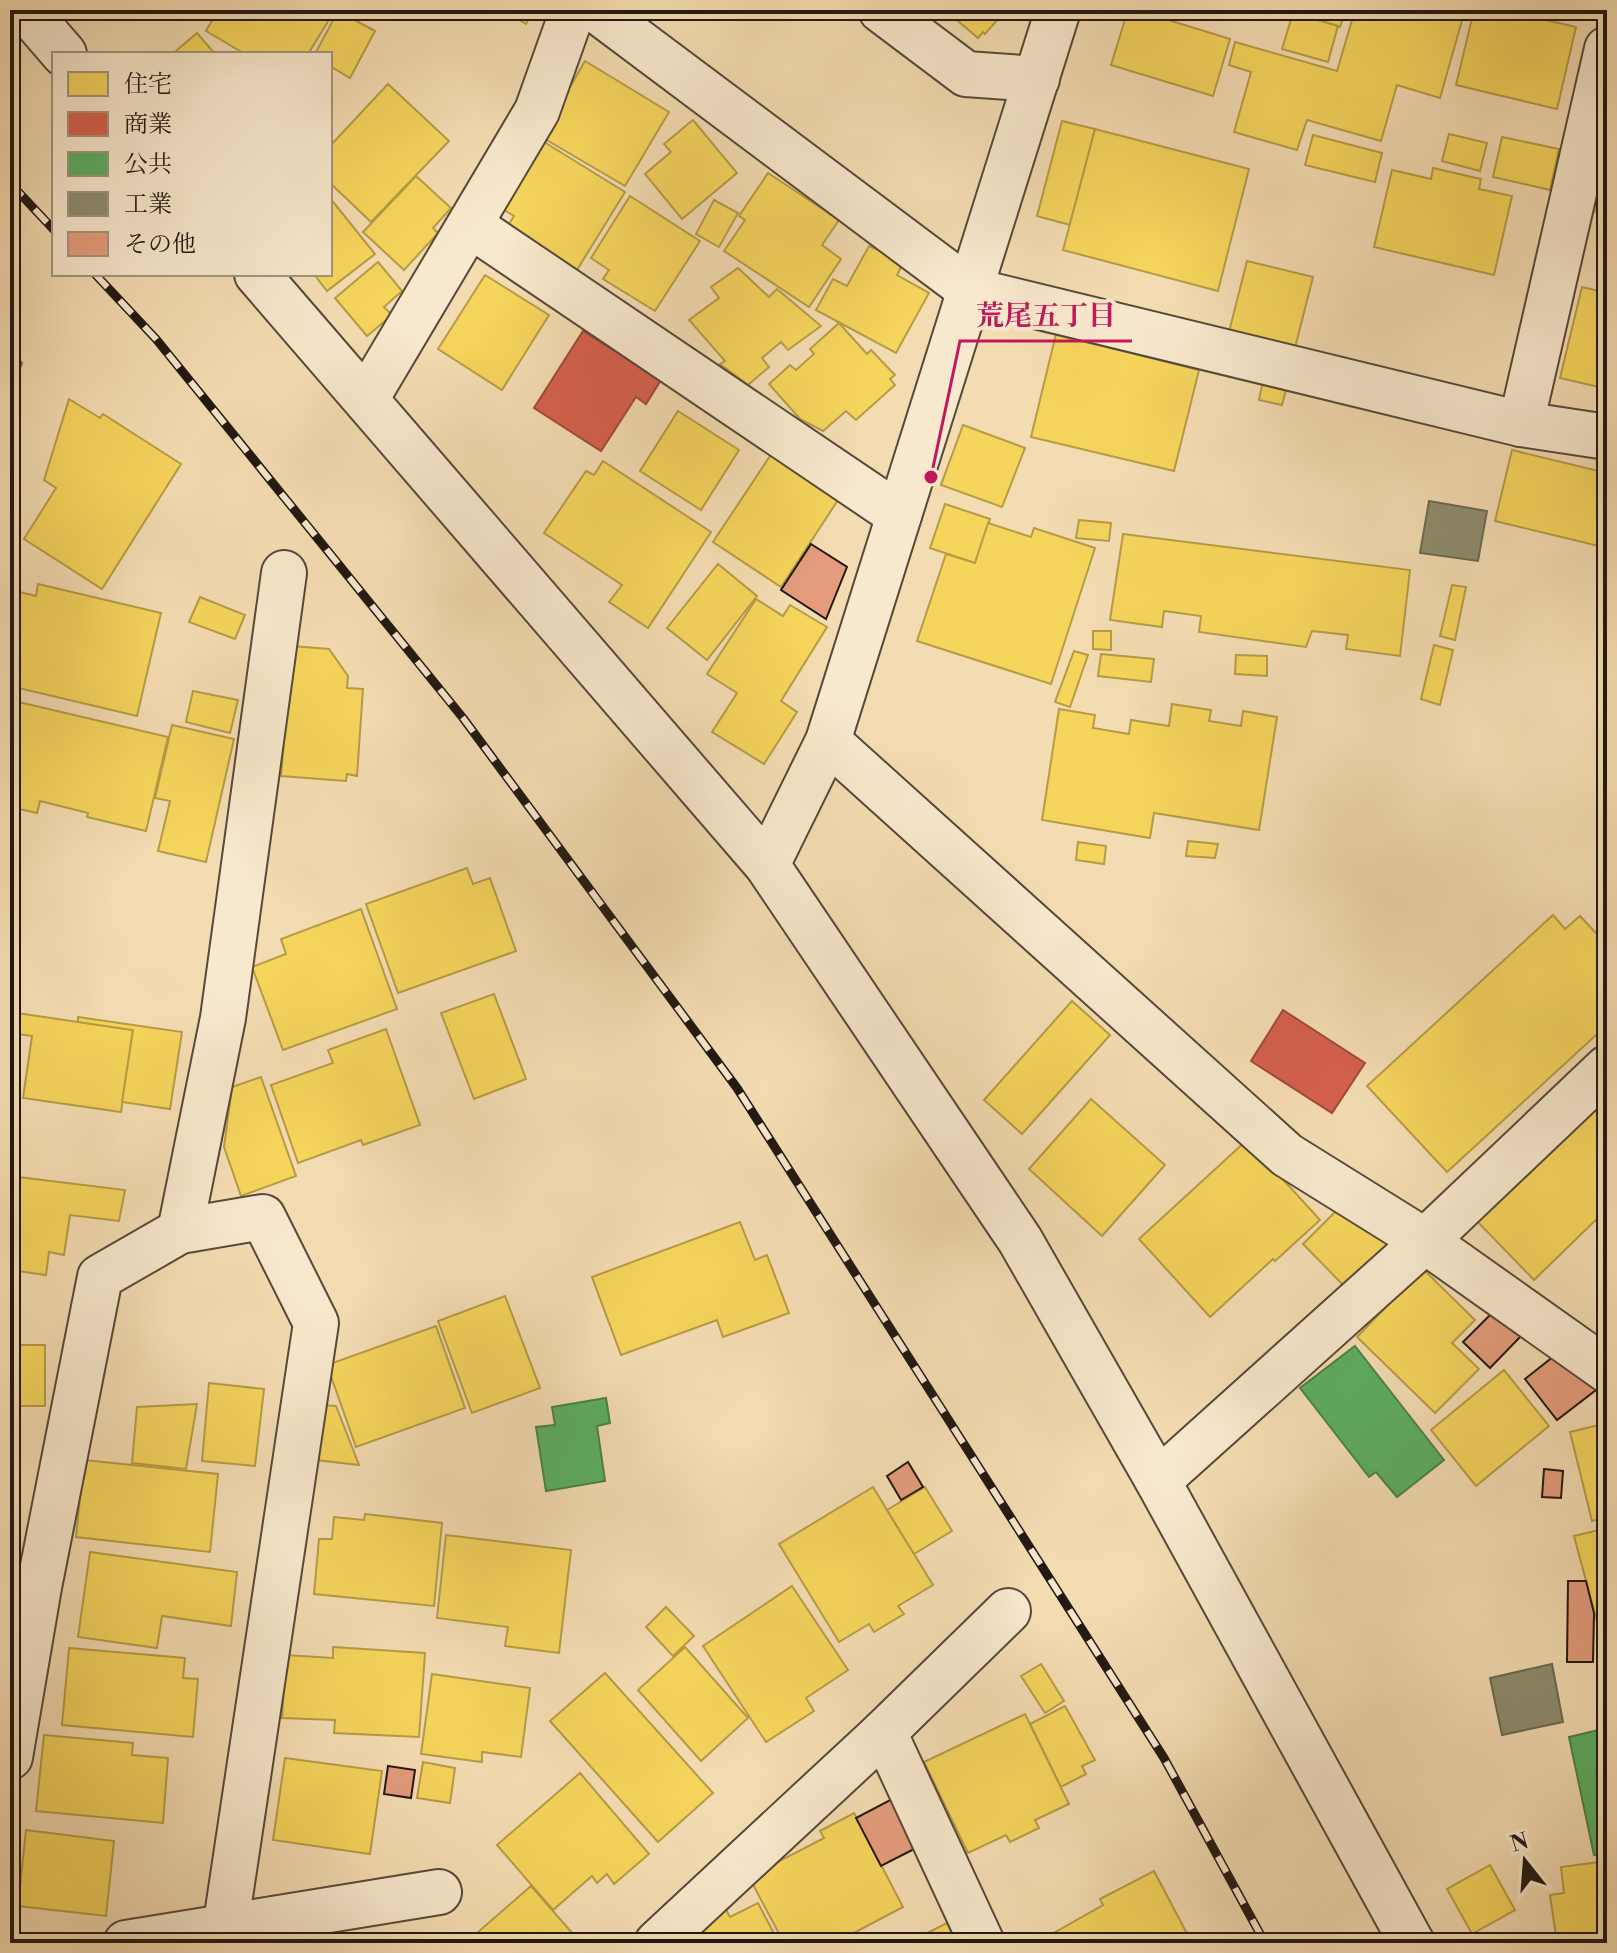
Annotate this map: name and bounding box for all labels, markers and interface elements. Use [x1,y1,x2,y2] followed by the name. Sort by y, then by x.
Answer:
[52,52,332,276] legend
[124,70,172,100] text: 住宅
[124,110,172,140] text: 商業
[124,150,172,180] text: 公共
[124,190,172,220] text: 工業
[124,230,196,260] text: その他
[960,289,1132,341] callout: 荒尾五丁目
[976,299,1116,334] text: 荒尾五丁目
[1485,1821,1565,1901] north arrow
[1507,1828,1532,1859] text: N

